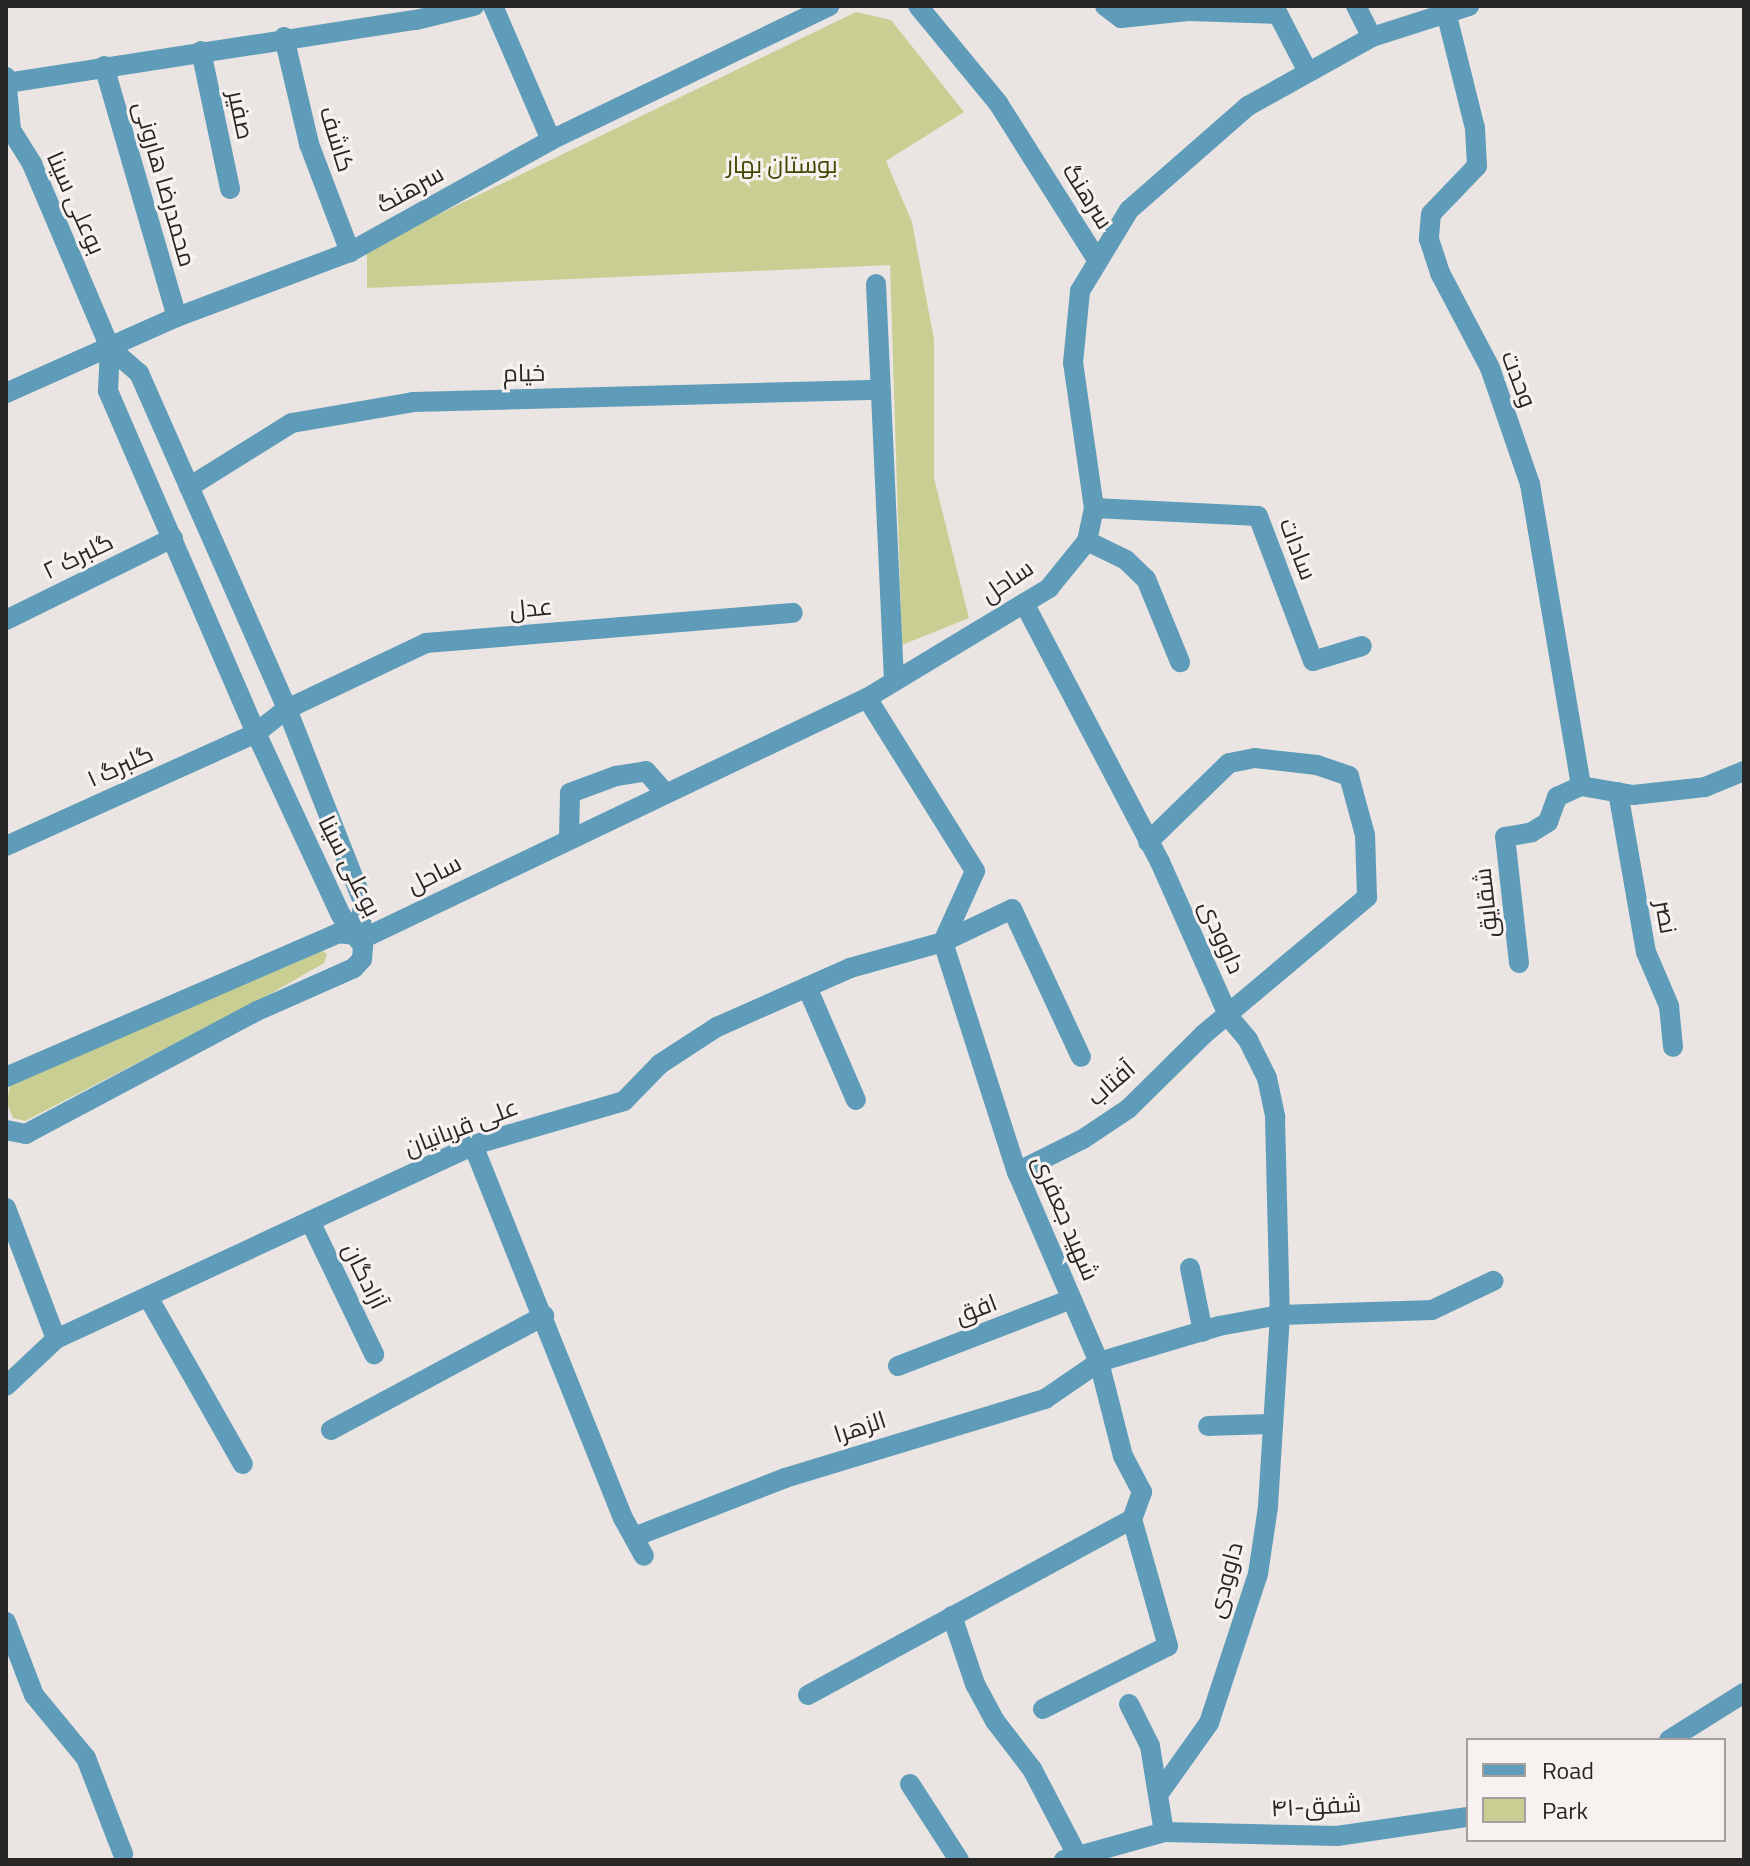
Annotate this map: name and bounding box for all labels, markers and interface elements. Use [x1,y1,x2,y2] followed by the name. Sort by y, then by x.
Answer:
[222,88,260,142] street label: صفیر
[128,98,202,270] street label: محمدرضا هارونی
[313,103,361,175] street label: کاشف
[41,147,111,259] street label: بوعلی سینا
[726,151,838,179] park label: بوستان بهار
[1057,158,1119,234] street label: سرهنگ
[371,159,449,219] street label: سرهنگ
[1495,347,1543,411] street label: وحدت
[503,358,545,388] street label: خیام
[1273,514,1323,584] street label: سادات
[38,527,118,585] street label: گلبرک ۲
[975,553,1039,609] street label: ساحل
[508,592,554,624] street label: عدل
[82,739,158,793] street label: گلبرگ ۱
[312,811,388,921] street label: بوعلی سینا
[402,848,466,900] street label: ساحل
[1468,867,1504,939] street label: شقایق
[1193,896,1251,978] street label: داوودی
[1649,898,1683,936] street label: نصر
[1081,1054,1141,1112] street label: آفتاب
[400,1092,522,1162] street label: علی قربانیان
[1027,1151,1105,1285] street label: شهید جعفری
[337,1238,393,1314] street label: آزادگان
[951,1288,1001,1330] street label: افق
[830,1405,890,1449] street label: الزهرا
[1201,1539,1249,1621] street label: داوودی
[1466,1738,1726,1842] legend
[1542,1752,1594,1788] text: Road
[1270,1789,1362,1823] street label: شفق-۴۱
[1542,1792,1588,1828] text: Park

